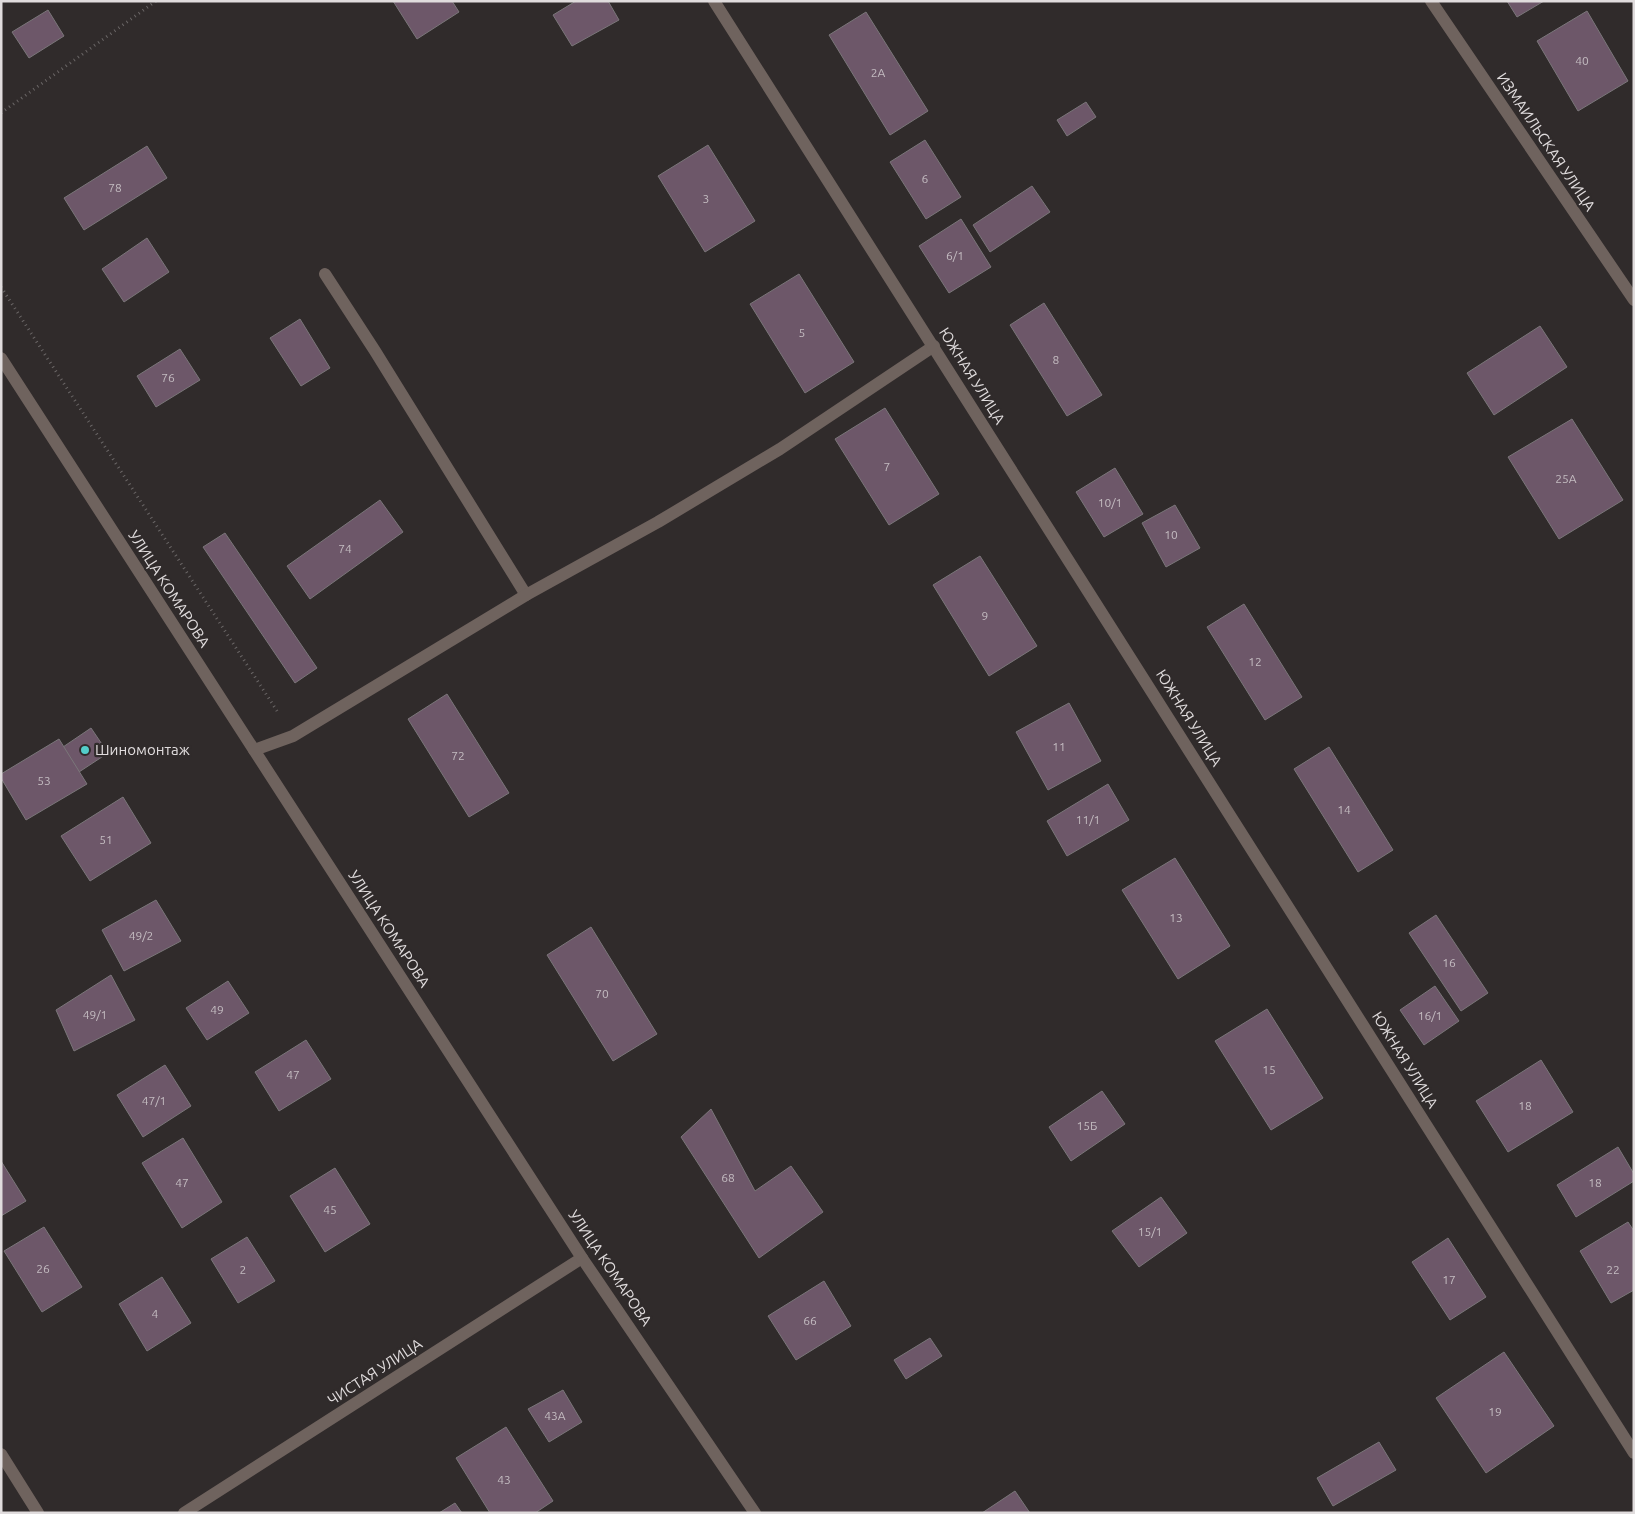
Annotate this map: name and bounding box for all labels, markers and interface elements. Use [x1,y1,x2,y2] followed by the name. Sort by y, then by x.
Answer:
[1575,54,1589,67] house number: 40
[871,66,885,79] house number: 2А
[1494,69,1599,214] street label: ИЗМАИЛЬСКАЯ УЛИЦА
[922,172,929,185] house number: 6
[108,181,122,194] house number: 78
[703,192,709,205] house number: 3
[946,249,964,262] house number: 6/1
[936,324,1009,427] street label: ЮЖНАЯ УЛИЦА
[799,326,805,339] house number: 5
[1053,353,1060,366] house number: 8
[161,371,175,384] house number: 76
[884,460,890,473] house number: 7
[1555,472,1577,485] house number: 25А
[1098,496,1122,509] house number: 10/1
[125,527,214,651] street label: УЛИЦА КОМАРОВА
[1164,528,1178,541] house number: 10
[338,542,352,555] house number: 74
[982,609,988,622] house number: 9
[1248,655,1262,668] house number: 12
[1153,666,1226,769] street label: ЮЖНАЯ УЛИЦА
[1052,740,1066,753] house number: 11
[95,741,190,758] place label: Шиномонтаж
[79,744,91,756] marker: Шиномонтаж
[451,749,465,762] house number: 72
[37,774,51,787] house number: 53
[1337,803,1351,816] house number: 14
[1076,813,1100,826] house number: 11/1
[99,833,113,846] house number: 51
[345,867,434,991] street label: УЛИЦА КОМАРОВА
[1169,911,1183,924] house number: 13
[129,929,153,942] house number: 49/2
[1442,956,1456,969] house number: 16
[595,987,609,1000] house number: 70
[210,1003,224,1016] house number: 49
[83,1008,107,1021] house number: 49/1
[1369,1008,1442,1111] street label: ЮЖНАЯ УЛИЦА
[1418,1009,1442,1022] house number: 16/1
[1262,1063,1276,1076] house number: 15
[286,1068,300,1081] house number: 47
[142,1094,166,1107] house number: 47/1
[1518,1099,1532,1112] house number: 18
[1077,1119,1097,1132] house number: 15Б
[721,1171,735,1184] house number: 68
[175,1176,189,1189] house number: 47
[1588,1176,1602,1189] house number: 18
[323,1203,337,1216] house number: 45
[565,1207,656,1329] street label: УЛИЦА КОМАРОВА
[1138,1225,1162,1238] house number: 15/1
[36,1262,50,1275] house number: 26
[240,1263,246,1276] house number: 2
[1606,1263,1620,1276] house number: 22
[1442,1273,1456,1286] house number: 17
[152,1307,159,1320] house number: 4
[803,1314,817,1327] house number: 66
[324,1335,425,1408] street label: ЧИСТАЯ УЛИЦА
[1488,1405,1502,1418] house number: 19
[544,1409,566,1422] house number: 43А
[497,1473,511,1486] house number: 43

